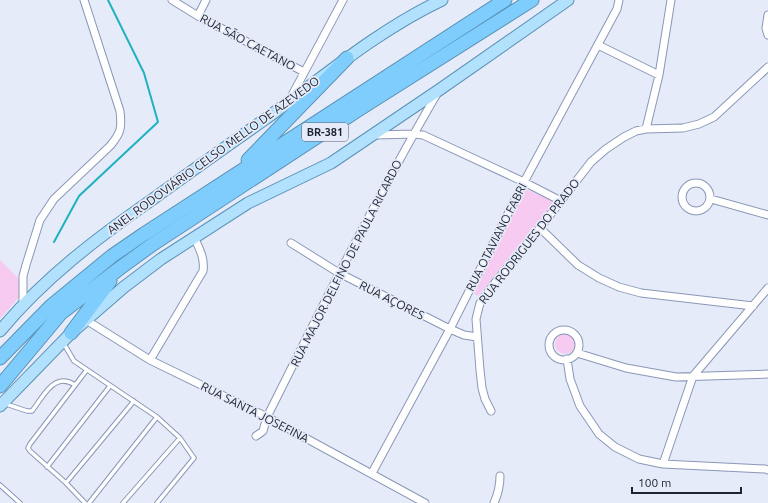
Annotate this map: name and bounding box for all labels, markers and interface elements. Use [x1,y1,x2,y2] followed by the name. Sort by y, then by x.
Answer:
[198,11,298,73] street label: RUA SÃO CAETANO
[104,74,322,236] street label: ANEL RODOVIÁRIO CELSO MELLO DE AZEVEDO
[302,123,348,141] road number: BR-381
[288,157,404,369] street label: RUA MAJOR DELFINO DE PAULA RICARDO
[476,176,582,306] street label: RUA RODRIGUES DO PRADO
[463,181,529,293] street label: RUA OTAVIANO FABRI
[357,278,427,322] street label: RUA AÇORES
[199,379,311,445] street label: RUA SANTA JOSEFINA
[632,469,741,495] scale bar
[638,476,671,489] text: 100 m

